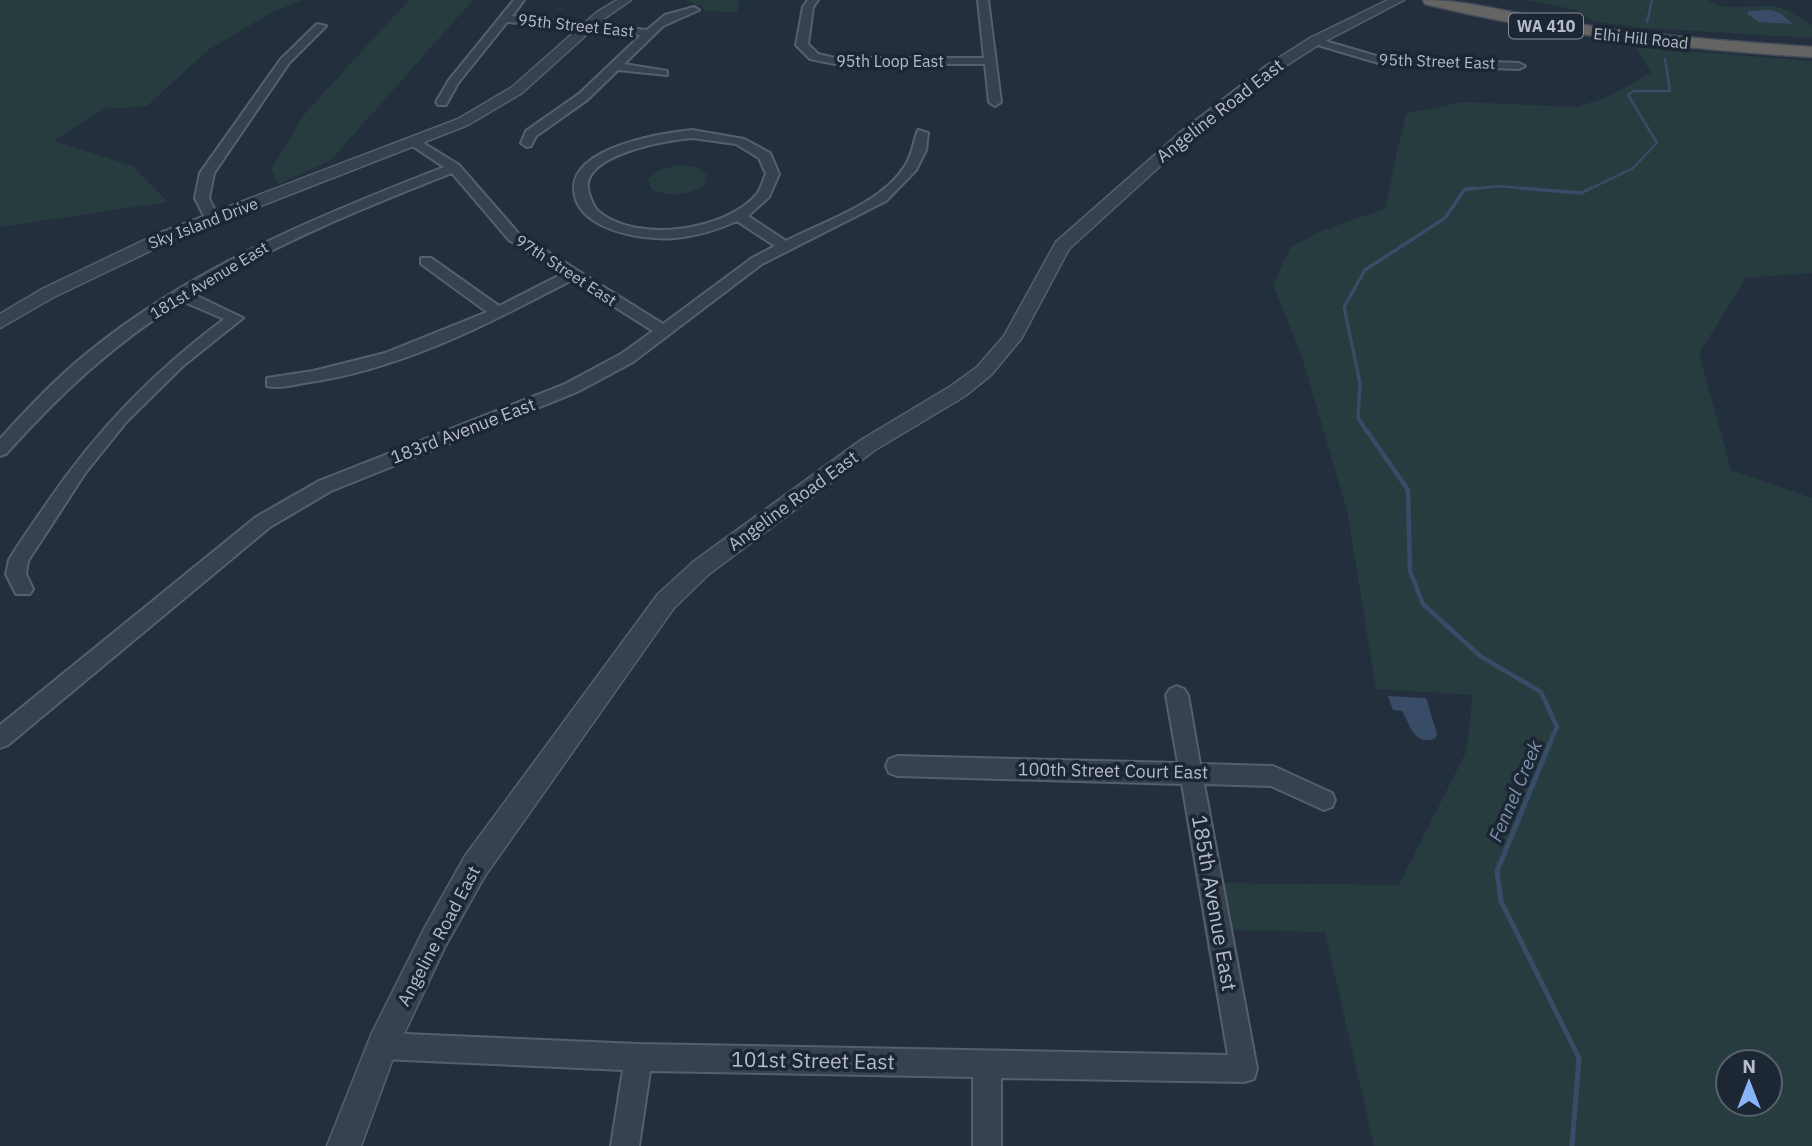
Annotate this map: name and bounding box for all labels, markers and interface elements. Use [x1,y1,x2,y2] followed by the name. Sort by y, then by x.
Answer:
[517,9,635,41] street label: 95th Street East
[1509,14,1583,38] road number: WA 410
[1593,23,1689,53] street label: Elhi Hill Road
[1378,49,1496,73] street label: 95th Street East
[836,51,944,71] street label: 95th Loop East
[1151,54,1288,168] street label: Angeline Road East
[145,193,261,253] street label: Sky Island Drive
[512,230,620,310] street label: 97th Street East
[146,237,272,323] street label: 181st Avenue East
[387,392,538,469] street label: 183rd Avenue East
[723,446,862,556] street label: Angeline Road East
[1483,736,1548,845] water label: Fennel Creek
[1018,757,1208,784] street label: 100th Street Court East
[1186,813,1244,993] street label: 185th Avenue East
[392,862,485,1010] street label: Angeline Road East
[731,1045,895,1075] street label: 101st Street East
[1714,1048,1784,1118] north arrow
[1742,1054,1756,1078] text: N

